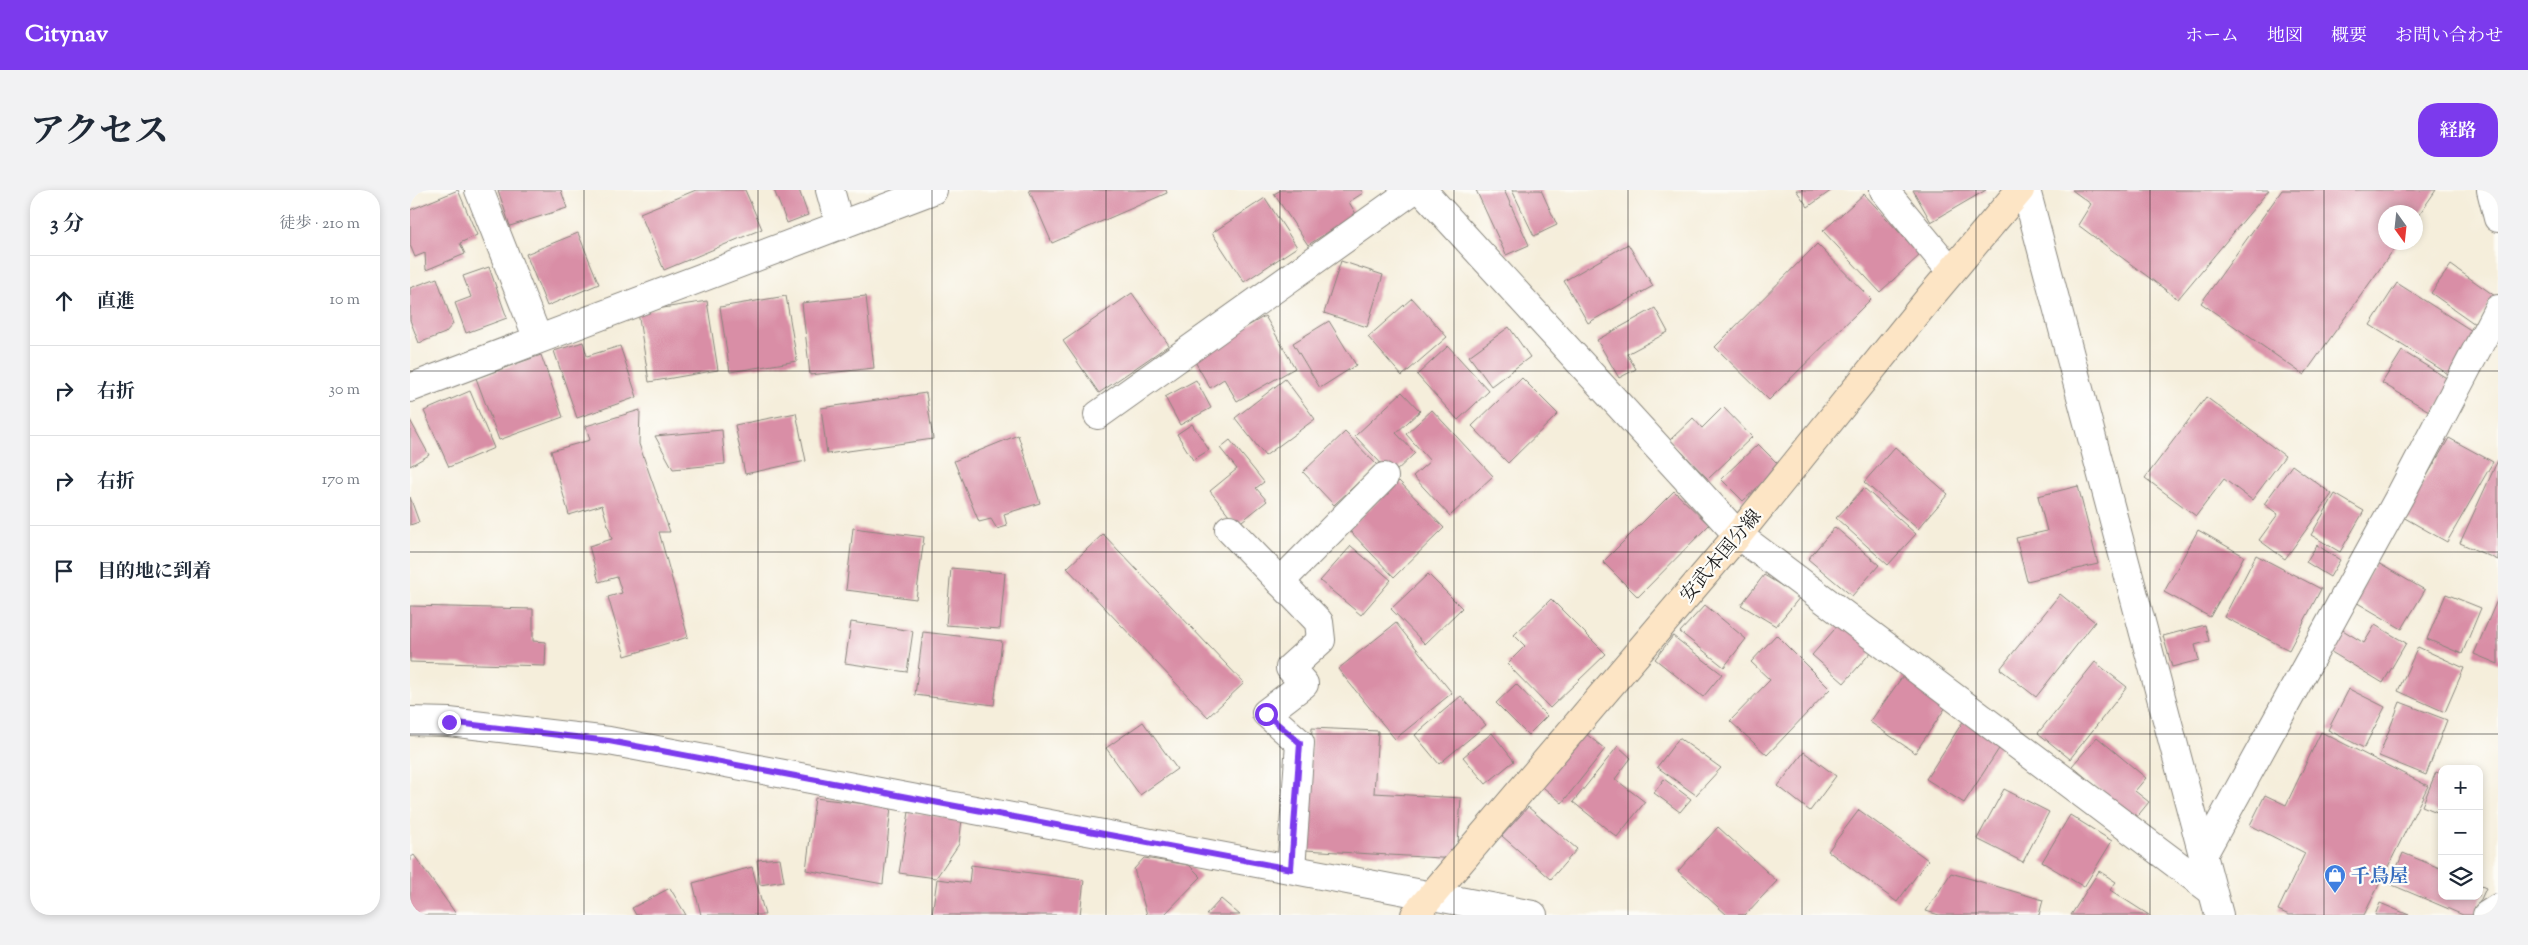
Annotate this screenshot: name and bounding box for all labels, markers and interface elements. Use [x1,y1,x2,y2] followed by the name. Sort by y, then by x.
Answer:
[25,18,108,52] text: Citynav
[2185,24,2239,50] text: ホーム
[2267,24,2303,50] text: 地図
[2331,24,2367,50] text: 概要
[2395,24,2503,50] text: お問い合わせ
[2418,103,2498,157] button: 経路
[30,108,169,159] text: アクセス
[2378,205,2423,250] north arrow
[50,210,84,240] text: 3 分
[279,213,360,236] text: 徒歩 · 210 m
[50,287,78,315] icon: ahead
[97,289,135,316] text: 直進
[330,289,360,312] text: 10 m
[50,377,78,405] icon: right
[97,379,135,406] text: 右折
[329,379,360,402] text: 30 m
[50,467,78,495] icon: right
[97,469,135,496] text: 右折
[322,469,360,492] text: 170 m
[1675,504,1769,609] street label: 安武本国分線
[50,557,78,585] icon: arrive
[97,559,211,586] text: 目的地に到着
[1255,703,1278,726] route start
[438,711,461,734] route end
[2438,765,2483,900] map controls
[2438,765,2483,810] button: +
[2438,810,2483,855] button: −
[2438,855,2483,900] button: layers
[2323,863,2347,894] shop icon: 千鳥屋
[2351,864,2408,891] place label: 千鳥屋

